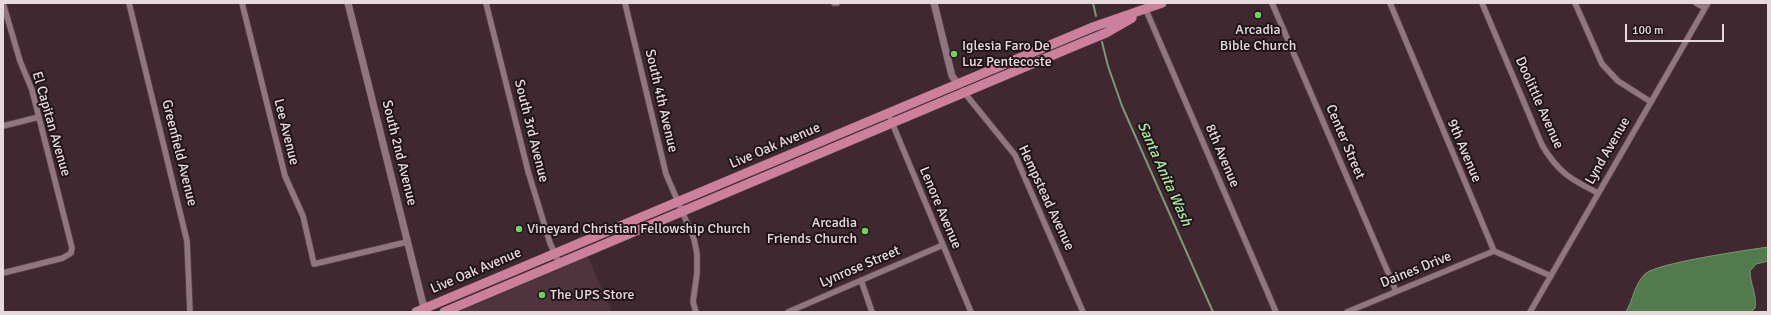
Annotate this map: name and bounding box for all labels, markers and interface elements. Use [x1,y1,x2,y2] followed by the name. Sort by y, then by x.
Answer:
[1253,10,1263,20] marker: Arcadia Bible Church
[1627,16,1726,42] scale bar
[1220,22,1296,54] place label: Arcadia Bible Church
[1632,23,1664,38] text: 100 m
[962,38,1052,70] place label: Iglesia Faro De Luz Pentecoste
[641,48,681,154] street label: South 4th Avenue
[949,49,959,59] marker: Iglesia Faro De Luz Pentecoste
[1511,54,1567,152] street label: Doolittle Avenue
[28,70,74,178] street label: El Capitan Avenue
[510,78,552,184] street label: South 3rd Avenue
[270,97,302,167] street label: Lee Avenue
[158,98,200,208] street label: Greenfield Avenue
[378,99,420,207] street label: South 2nd Avenue
[1322,102,1368,182] street label: Center Street
[1582,114,1634,188] street label: Lynd Avenue
[1443,117,1485,185] street label: 9th Avenue
[727,119,823,173] street label: Live Oak Avenue
[1133,119,1195,229] water label: Santa Anita Wash
[1201,122,1243,190] street label: 8th Avenue
[1014,143,1078,253] street label: Hempstead Avenue
[915,164,965,252] street label: Lenore Avenue
[767,215,857,248] place label: Arcadia Friends Church
[527,221,750,237] place label: Vineyard Christian Fellowship Church
[514,224,524,234] marker: Vineyard Christian Fellowship Church
[860,226,870,236] marker: Arcadia Friends Church
[817,243,903,291] street label: Lynrose Street
[428,244,524,298] street label: Live Oak Avenue
[1378,248,1454,292] street label: Daines Drive
[550,287,634,303] place label: The UPS Store
[537,290,547,300] marker: The UPS Store

